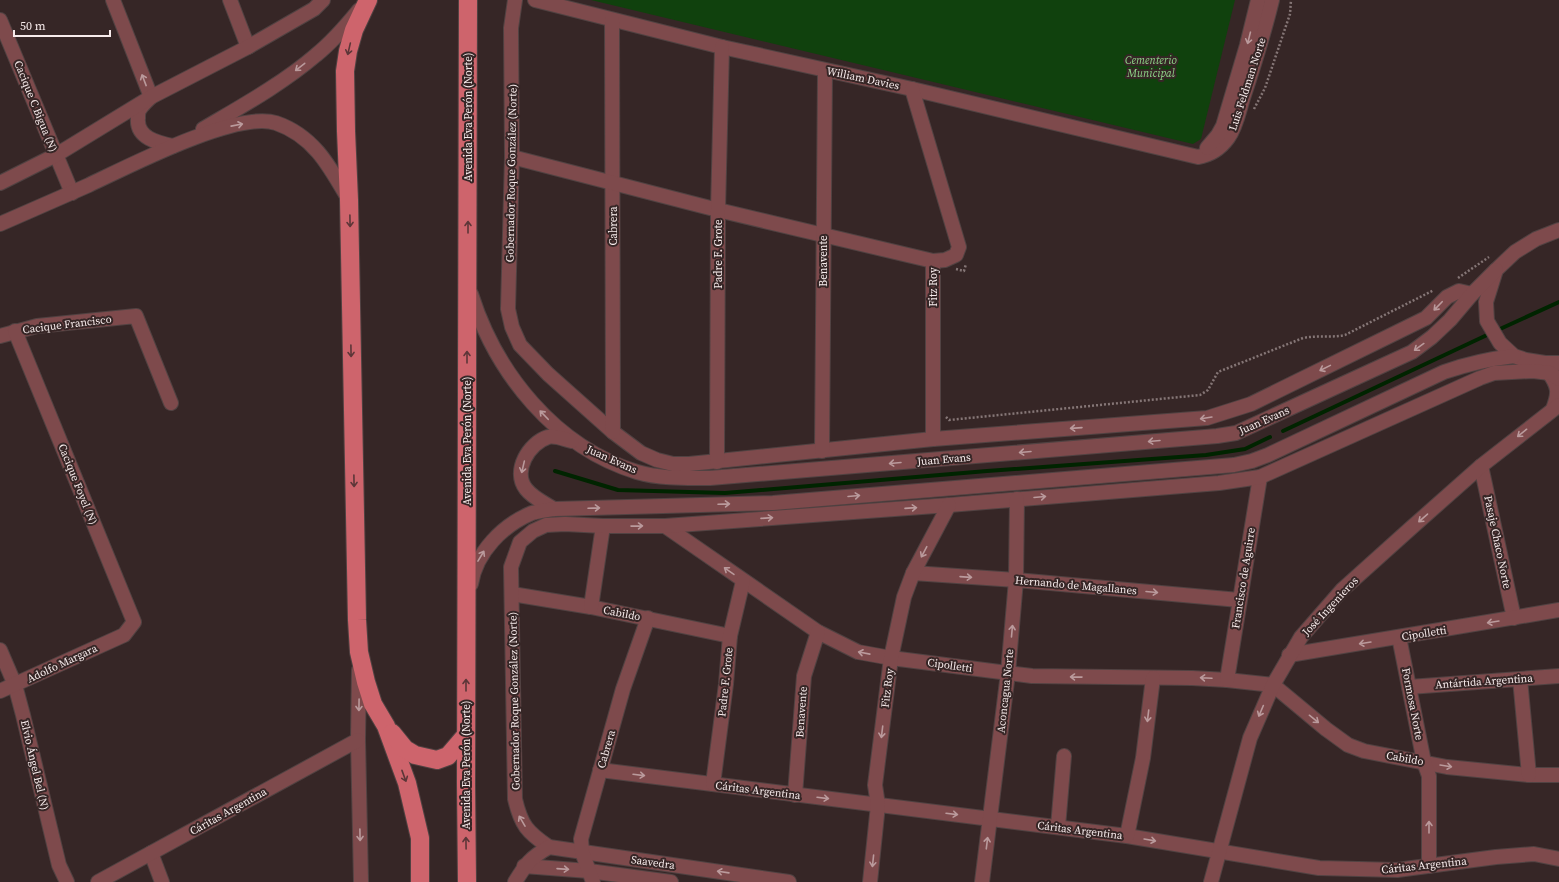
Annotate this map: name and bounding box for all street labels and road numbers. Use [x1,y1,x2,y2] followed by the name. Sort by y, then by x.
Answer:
[1225,35,1270,133] street label: Luis Feldman Norte
[461,53,476,181] street label: Avenida Eva Perón (Norte)
[10,58,61,154] street label: Cacique C Bigua (N)
[825,63,901,94] street label: William Davies
[502,84,521,262] street label: Gobernador Roque González (Norte)
[606,206,621,246] street label: Cabrera
[711,219,726,289] street label: Padre F. Grote
[816,235,831,287] street label: Benavente
[926,267,941,307] street label: Fitz Roy
[22,312,112,337] street label: Cacique Francisco
[460,377,475,505] street label: Avenida Eva Perón (Norte)
[1236,403,1292,439] street label: Juan Evans
[583,441,640,477] street label: Juan Evans
[54,442,101,527] street label: Cacique Foyel (N)
[916,450,972,469] street label: Juan Evans
[1480,494,1515,590] street label: Pasaje Chaco Norte
[1228,526,1259,630] street label: Francisco de Aguirre
[1014,573,1138,598] street label: Hernando de Magallanes
[1298,573,1362,640] street label: José Ingenieros
[602,603,642,624] street label: Cabildo
[505,612,524,790] street label: Gobernador Roque González (Norte)
[1401,623,1448,644] street label: Cipolletti
[25,640,100,686] street label: Adolfo Margara
[714,646,737,717] street label: Padre F. Grote
[994,648,1017,734] street label: Aconcagua Norte
[927,655,973,676] street label: Cipolletti
[878,667,897,708] street label: Fitz Roy
[1398,667,1427,742] street label: Formosa Norte
[1435,671,1534,692] street label: Antártida Argentina
[792,686,811,738] street label: Benavente
[459,701,474,829] street label: Avenida Eva Perón (Norte)
[17,719,52,812] street label: Elvio Ángel Bel (N)
[594,728,619,770] street label: Cabrera
[1385,748,1425,769] street label: Cabildo
[714,778,802,803] street label: Cáritas Argentina
[187,784,270,839] street label: Cáritas Argentina
[1036,818,1124,843] street label: Cáritas Argentina
[630,852,676,873] street label: Saavedra
[1381,854,1468,877] street label: Cáritas Argentina

